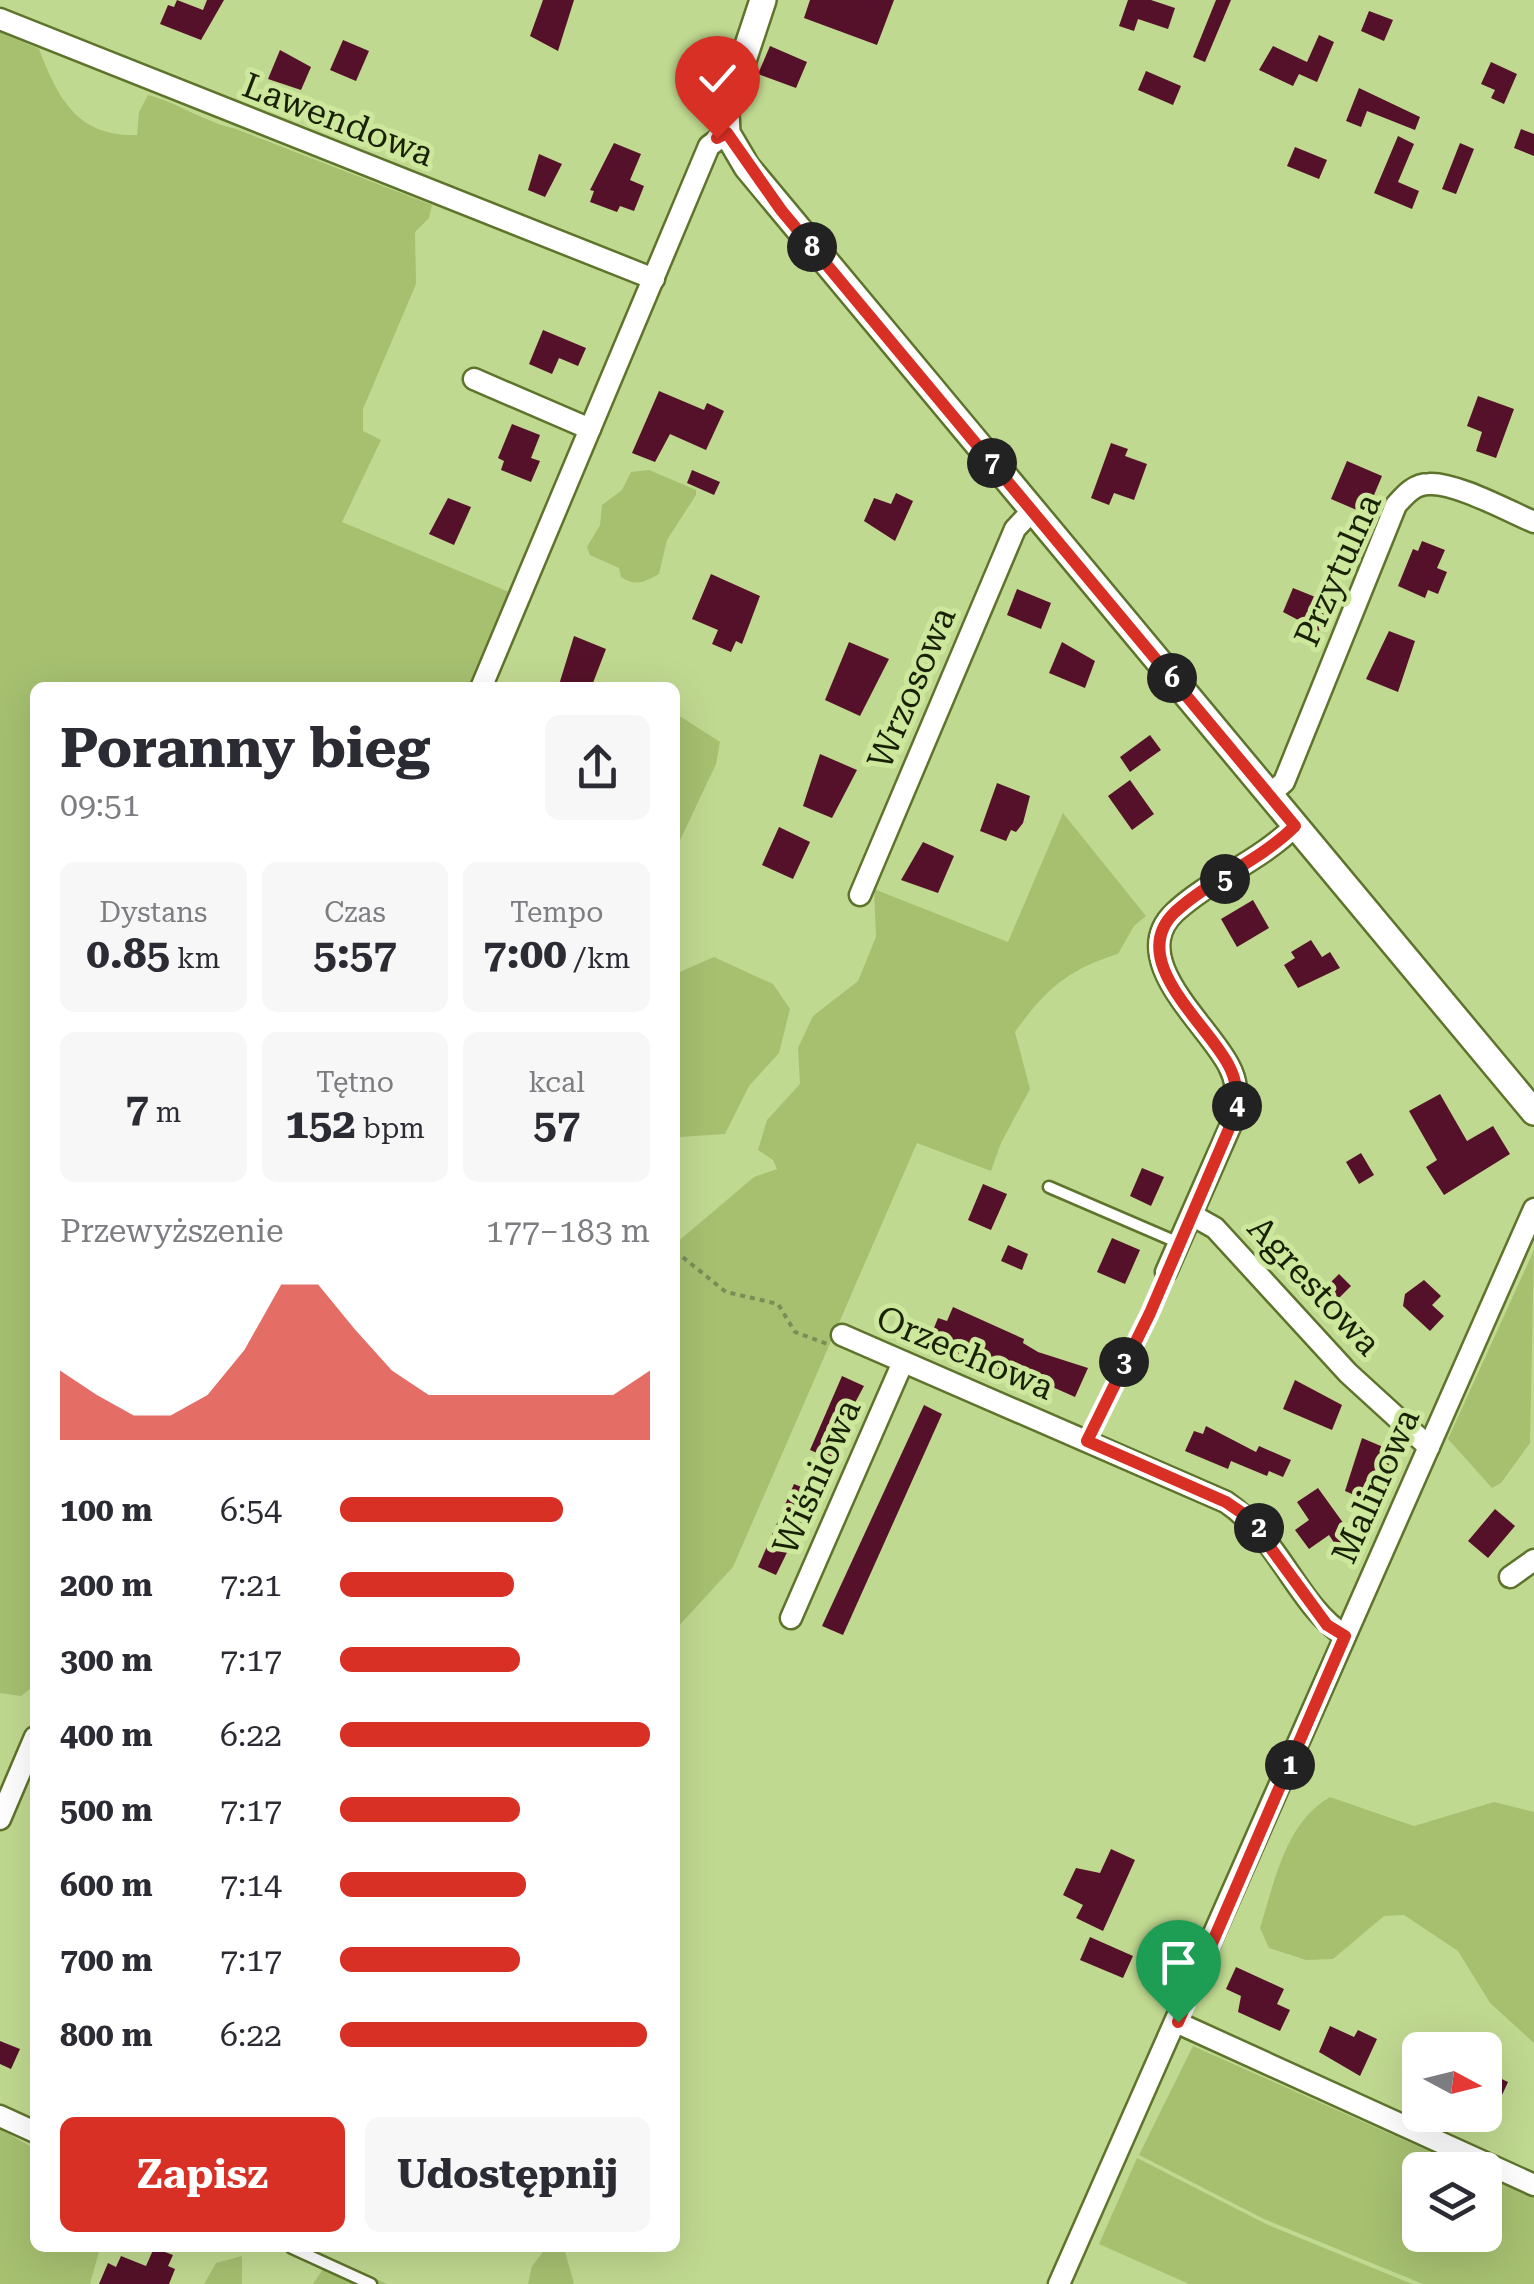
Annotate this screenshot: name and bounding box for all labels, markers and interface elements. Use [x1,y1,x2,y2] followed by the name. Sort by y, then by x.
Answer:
[675,36,760,139] pin
[690,51,745,106] icon: check
[237,65,439,175] street label: Lawendowa
[787,222,837,272] pin: 8
[804,230,820,263] text: 8
[967,438,1017,488] pin: 7
[984,446,1000,479] text: 7
[1286,487,1390,653] street label: Przytulna
[860,601,964,775] street label: Wrzosowa
[1147,653,1197,703] pin: 6
[1164,661,1180,694] text: 6
[545,715,650,820] button: share
[60,716,430,780] text: Poranny bieg
[60,786,140,824] text: 09:51
[1200,854,1250,904] pin: 5
[1217,862,1233,895] text: 5
[99,896,207,929] text: Dystans
[324,896,386,929] text: Czas
[510,896,603,929] text: Tempo
[86,929,170,978] text: 0.85
[313,929,397,978] text: 5:57
[483,929,567,978] text: 7:00
[170,942,220,975] text: km
[567,942,630,975] text: /km
[316,1066,394,1099] text: Tętno
[528,1066,585,1099] text: kcal
[1212,1081,1262,1131] pin: 4
[125,1083,149,1132] text: 7
[1229,1089,1245,1122] text: 4
[149,1096,181,1129] text: m
[285,1099,356,1148] text: 152
[533,1099,580,1148] text: 57
[356,1112,425,1145] text: bpm
[1239,1208,1389,1364] street label: Agrestowa
[60,1212,284,1250] text: Przewyższenie
[486,1212,650,1250] text: 177–183 m
[870,1297,1060,1409] street label: Orzechowa
[1099,1337,1149,1387] pin: 3
[1116,1345,1132,1378] text: 3
[765,1393,869,1561] street label: Wiśniowa
[1324,1402,1428,1570] street label: Malinowa
[60,1491,153,1529] text: 100 m
[220,1491,282,1529] text: 6:54
[1234,1503,1284,1553] pin: 2
[1251,1511,1267,1544] text: 2
[60,1566,153,1604] text: 200 m
[220,1566,282,1604] text: 7:21
[60,1641,153,1679] text: 300 m
[220,1641,282,1679] text: 7:17
[60,1716,153,1754] text: 400 m
[220,1716,282,1754] text: 6:22
[1265,1740,1315,1790] pin: 1
[1282,1748,1298,1781] text: 1
[60,1791,153,1829] text: 500 m
[220,1791,282,1829] text: 7:17
[60,1866,153,1904] text: 600 m
[220,1866,282,1904] text: 7:14
[1136,1920,1221,2023] pin
[1151,1935,1206,1990] icon: arrive
[60,1941,153,1979] text: 700 m
[220,1941,282,1979] text: 7:17
[60,2016,153,2054] text: 800 m
[220,2016,282,2054] text: 6:22
[1402,2032,1502,2132] north arrow
[1402,2032,1502,2252] map controls
[60,2117,345,2232] button: Zapisz
[365,2117,650,2232] button: Udostępnij
[1402,2152,1502,2252] button: layers

